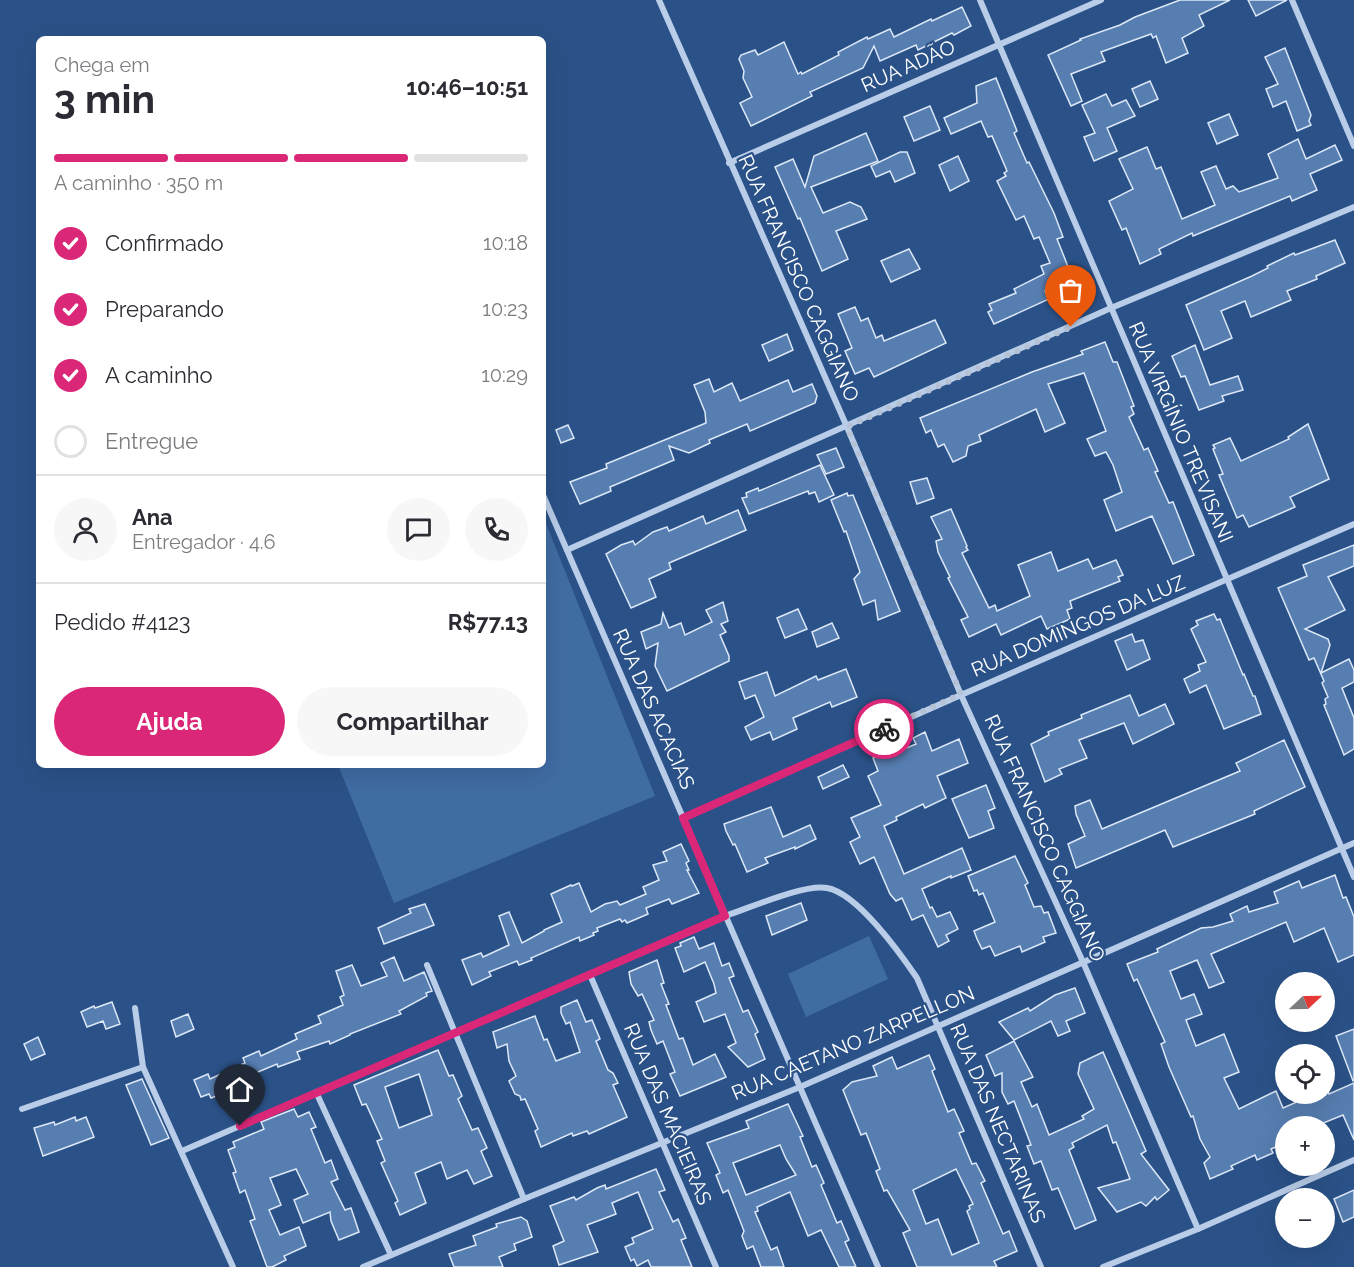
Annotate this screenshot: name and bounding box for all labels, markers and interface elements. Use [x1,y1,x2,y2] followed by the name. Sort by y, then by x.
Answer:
[857,35,959,97] street label: RUA ADÃO
[54,53,150,77] text: Chega em
[406,74,528,100] text: 10:46–10:51
[54,76,155,122] text: 3 min
[734,151,864,405] street label: RUA FRANCISCO CAGGIANO
[54,171,223,195] text: A caminho · 350 m
[54,227,87,260] icon: check
[105,230,224,256] text: Confirmado
[483,231,528,255] text: 10:18
[1045,265,1096,327] pin
[1054,274,1087,307] icon: bag
[54,293,87,326] icon: check
[105,296,224,322] text: Preparando
[482,297,528,321] text: 10:23
[1124,318,1238,546] street label: RUA VIRGÍNIO TREVISANI
[54,359,87,392] icon: check
[105,362,213,388] text: A caminho
[481,363,528,387] text: 10:29
[105,428,198,454] text: Entregue
[54,498,117,561] button: person
[387,498,450,561] button: chat
[465,498,528,561] button: phone
[132,504,173,530] text: Ana
[132,530,276,554] text: Entregador · 4.6
[967,570,1189,682] street label: RUA DOMINGOS DA LUZ
[54,609,191,635] text: Pedido #4123
[448,609,528,635] text: R$77.13
[608,625,700,793] street label: RUA DAS ACACIAS
[54,687,285,756] button: Ajuda
[297,687,528,756] button: Compartilhar
[854,699,914,759] courier
[980,711,1110,965] street label: RUA FRANCISCO CAGGIANO
[868,713,901,746] icon: bike
[1275,972,1335,1032] north arrow
[1275,972,1335,1248] map controls
[728,981,978,1105] street label: RUA CAETANO ZARPELLON
[619,1020,717,1208] street label: RUA DAS MACIEIRAS
[945,1020,1051,1226] street label: RUA DAS NECTARINAS
[1275,1044,1335,1104] button: locate
[214,1064,265,1126] pin
[223,1073,256,1106] icon: home
[1275,1116,1335,1176] button: +
[1275,1188,1335,1248] button: −

